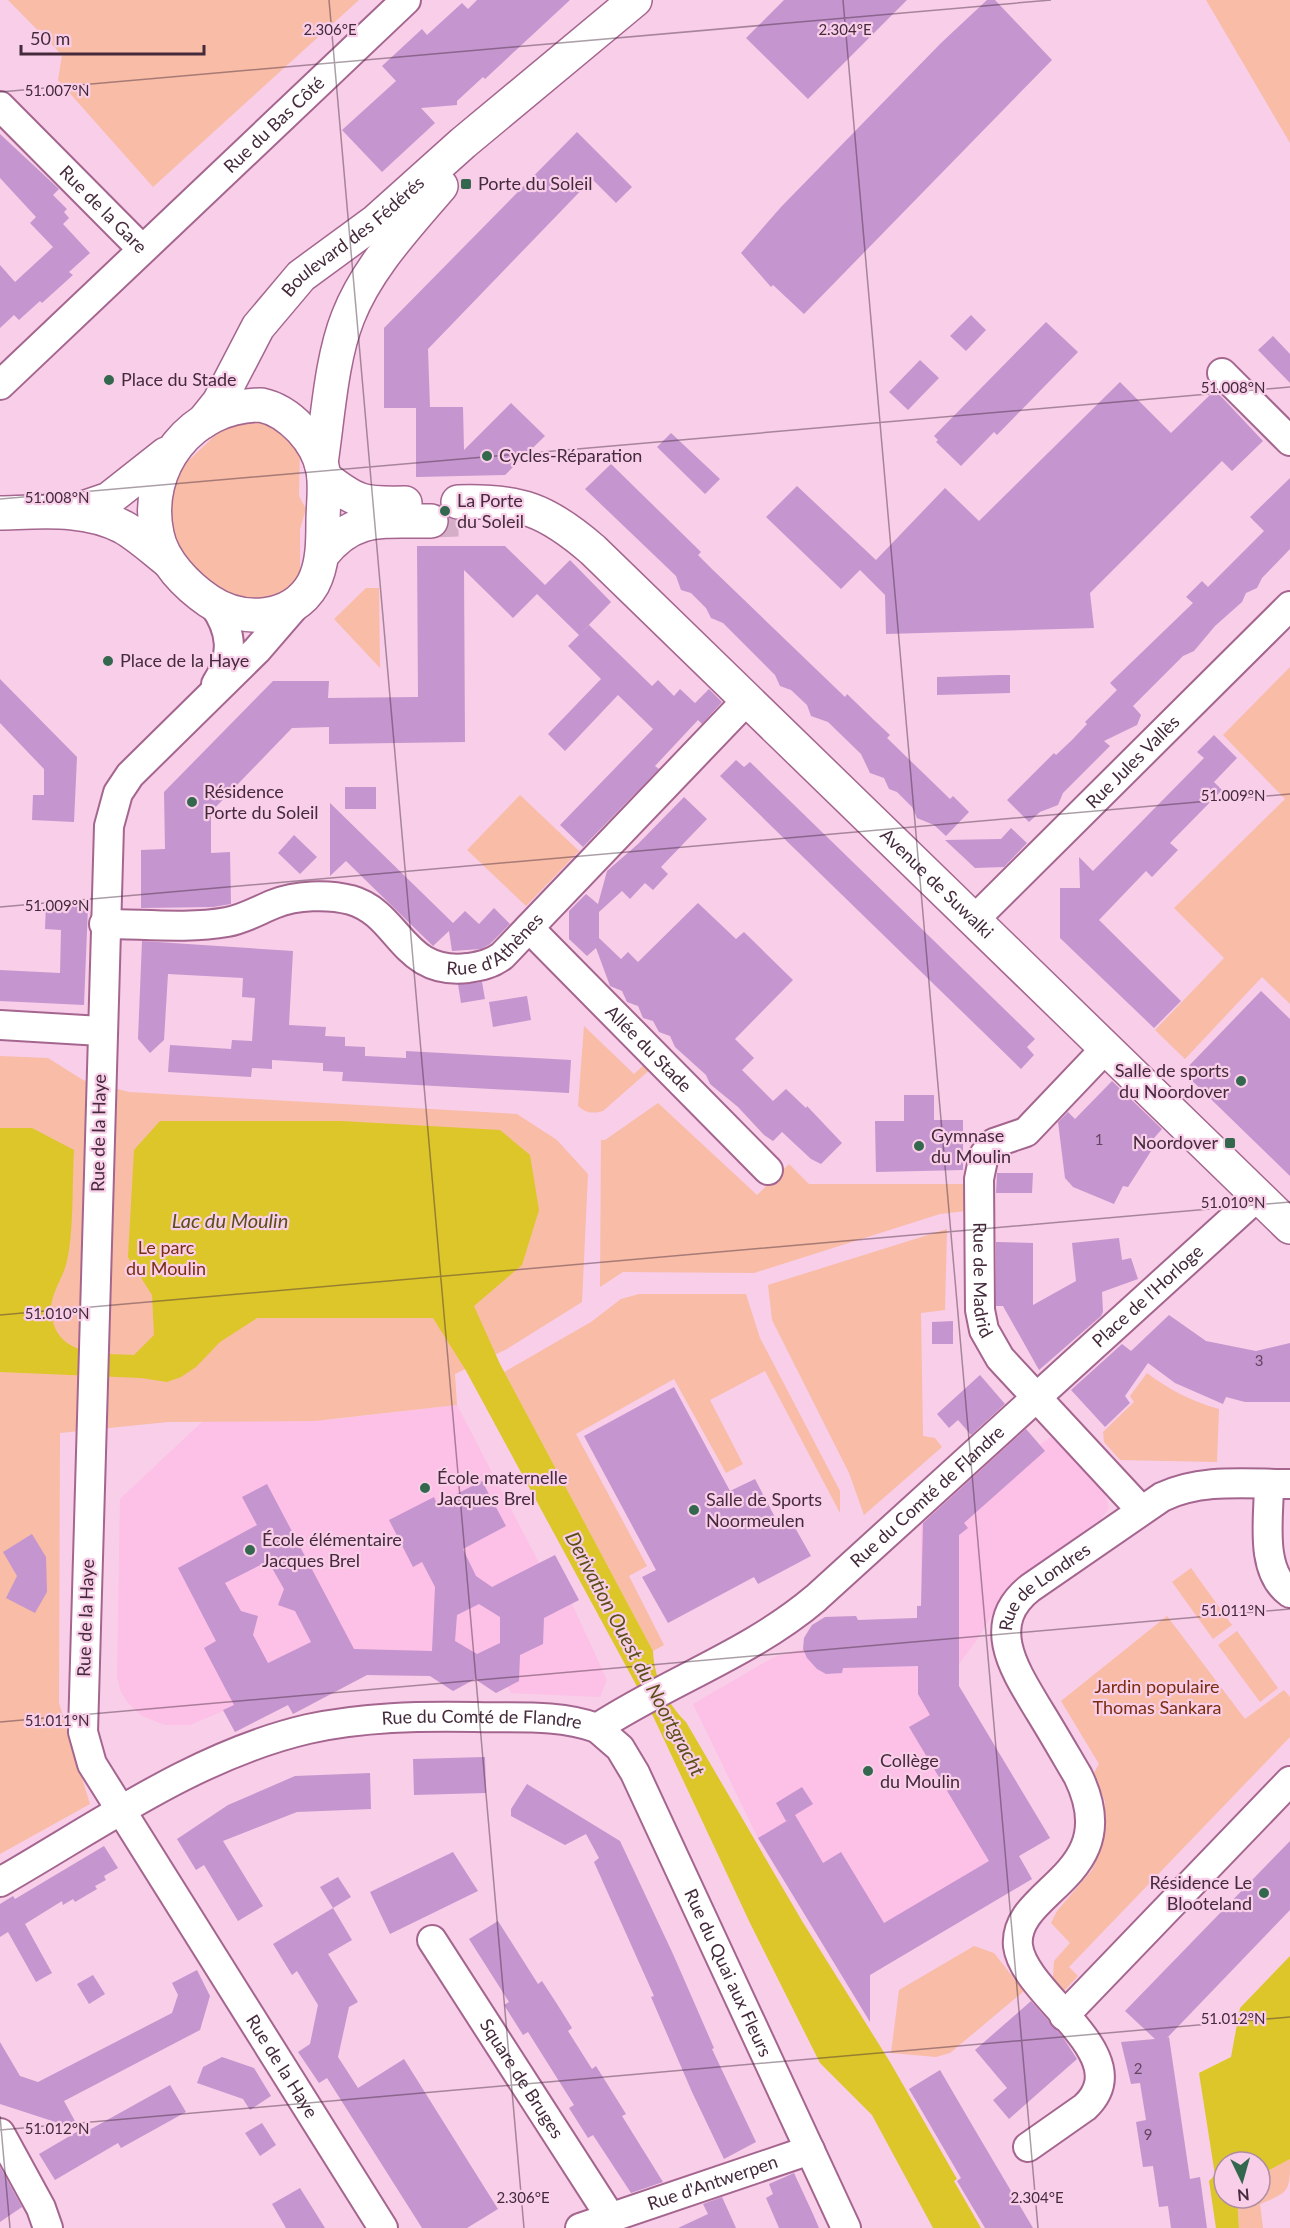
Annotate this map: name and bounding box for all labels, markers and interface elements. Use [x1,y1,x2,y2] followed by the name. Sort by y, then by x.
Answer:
[21,18,204,56] scale bar
[303,20,357,38] text: 2.306°E
[818,20,872,38] text: 2.304°E
[30,27,70,49] text: 50 m
[219,71,329,177] street label: Rue du Bas Côté
[25,81,89,99] text: 51.007°N
[55,160,152,257] street label: Rue de la Gare
[276,171,428,301] street label: Boulevard des Fédérés
[478,172,593,194] place label: Porte du Soleil
[459,177,473,191] marker: Porte du Soleil
[121,368,237,390] place label: Place du Stade
[102,373,116,387] marker: Place du Stade
[1201,378,1265,396] text: 51.008°N
[499,444,642,466] place label: Cycles-Réparation
[480,449,494,463] marker: Cycles-Réparation
[25,488,89,506] text: 51.008°N
[457,489,524,532] place label: La Porte du Soleil
[438,504,452,518] marker: La Porte du Soleil
[120,649,249,671] place label: Place de la Haye
[101,654,115,668] marker: Place de la Haye
[1081,710,1184,813] street label: Rue Jules Vallès
[204,780,319,823] place label: Résidence Porte du Soleil
[1201,786,1265,804] text: 51.009°N
[185,795,199,809] marker: Résidence Porte du Soleil
[876,823,998,943] street label: Avenue de Suwalki
[25,896,89,914] text: 51.009°N
[446,908,547,979] street label: Rue d'Athènes
[601,1000,697,1096] street label: Allée du Stade
[1115,1059,1229,1102] place label: Salle de sports du Noordover
[86,1074,110,1192] street label: Rue de la Haye
[1234,1074,1248,1088] marker: Salle de sports du Noordover
[931,1124,1011,1167] place label: Gymnase du Moulin
[1095,1130,1103,1148] house number: 1
[1133,1131,1218,1153] place label: Noordover
[1223,1136,1237,1150] marker: Noordover
[912,1139,926,1153] marker: Gymnase du Moulin
[1201,1193,1265,1211] text: 51.010°N
[172,1208,288,1232] water label: Lac du Moulin
[969,1222,998,1341] street label: Rue de Madrid
[126,1236,206,1279] park label: Le parc du Moulin
[1087,1239,1207,1351] street label: Place de l'Horloge
[25,1304,89,1322] text: 51.010°N
[1255,1351,1263,1369] house number: 3
[845,1420,1008,1572] street label: Rue du Comté de Flandre
[437,1466,568,1509] place label: École maternelle Jacques Brel
[418,1481,432,1495] marker: École maternelle Jacques Brel
[706,1488,822,1531] place label: Salle de Sports Noormeulen
[687,1503,701,1517] marker: Salle de Sports Noormeulen
[561,1527,711,1780] water label: Derivation Ouest du Noortgracht
[262,1528,402,1571] place label: École élémentaire Jacques Brel
[994,1538,1094,1632] street label: Rue de Londres
[243,1543,257,1557] marker: École élémentaire Jacques Brel
[72,1559,98,1677] street label: Rue de la Haye
[1201,1601,1265,1619] text: 51.011°N
[1093,1675,1221,1718] park label: Jardin populaire Thomas Sankara
[381,1705,584,1733] street label: Rue du Comté de Flandre
[25,1711,89,1729] text: 51.011°N
[880,1749,960,1792] place label: Collège du Moulin
[861,1764,875,1778] marker: Collège du Moulin
[1149,1871,1252,1914] place label: Résidence Le Blooteland
[680,1885,777,2060] street label: Rue du Quai aux Fleurs
[1257,1886,1271,1900] marker: Résidence Le Blooteland
[1201,2009,1265,2027] text: 51.012°N
[242,2010,323,2122] street label: Rue de la Haye
[476,2014,569,2142] street label: Square de Bruges
[1134,2059,1142,2077] house number: 2
[25,2119,89,2137] text: 51.012°N
[1144,2125,1152,2143] house number: 9
[644,2150,780,2214] street label: Rue d'Antwerpen
[1212,2150,1272,2210] north arrow
[1236,2185,1250,2205] text: N
[496,2188,550,2206] text: 2.306°E
[1010,2188,1064,2206] text: 2.304°E

